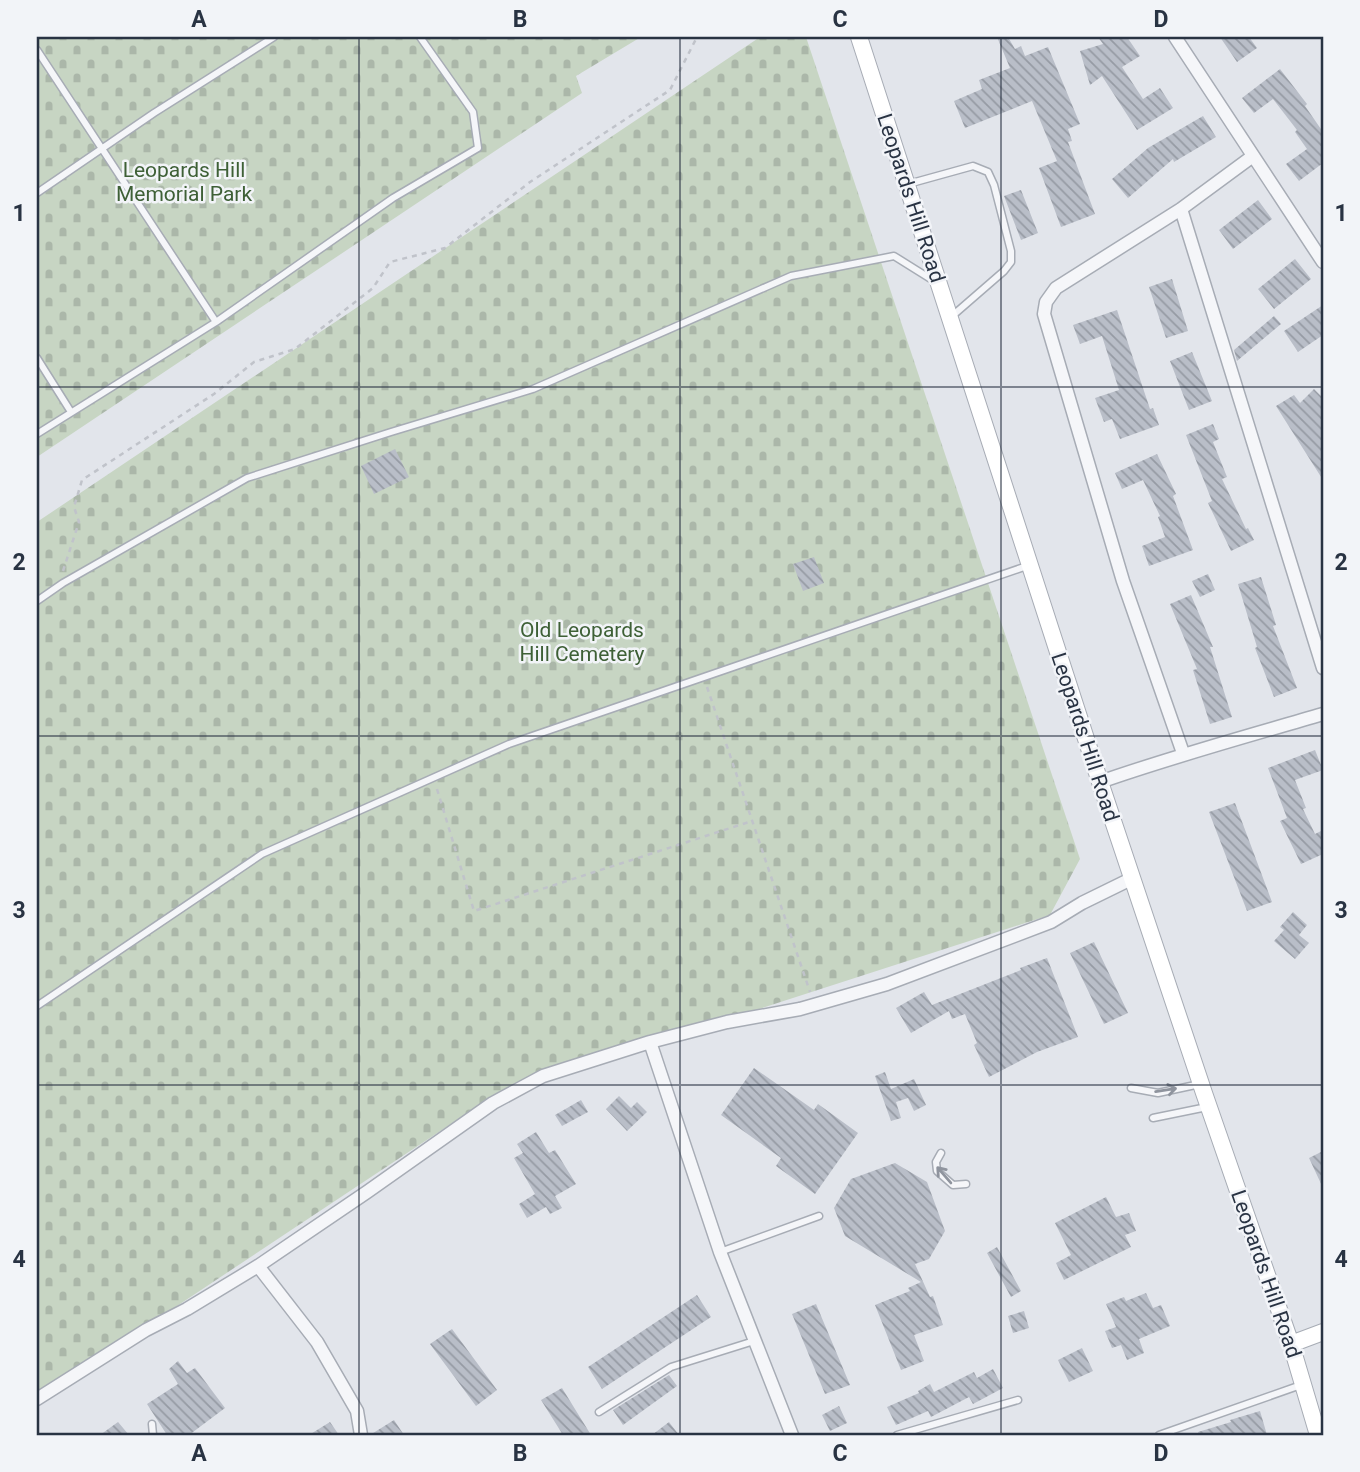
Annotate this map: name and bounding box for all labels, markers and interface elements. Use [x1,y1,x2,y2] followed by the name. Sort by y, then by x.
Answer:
[191,6,207,33] text: A
[513,6,527,33] text: B
[832,6,848,33] text: C
[1154,6,1168,33] text: D
[872,111,950,285] street label: Leopards Hill Road
[116,158,252,206] park label: Leopards Hill Memorial Park
[12,200,26,227] text: 1
[1334,200,1348,227] text: 1
[12,549,26,576] text: 2
[1334,549,1348,576] text: 2
[519,618,645,666] park label: Old Leopards Hill Cemetery
[1046,650,1124,824] street label: Leopards Hill Road
[12,897,26,924] text: 3
[1334,897,1348,924] text: 3
[1154,1084,1177,1097] one-way arrow
[936,1166,952,1184] one-way arrow
[1226,1187,1306,1361] street label: Leopards Hill Road
[12,1246,26,1273] text: 4
[1334,1246,1348,1273] text: 4
[191,1440,207,1467] text: A
[513,1440,527,1467] text: B
[832,1440,848,1467] text: C
[1154,1440,1168,1467] text: D

